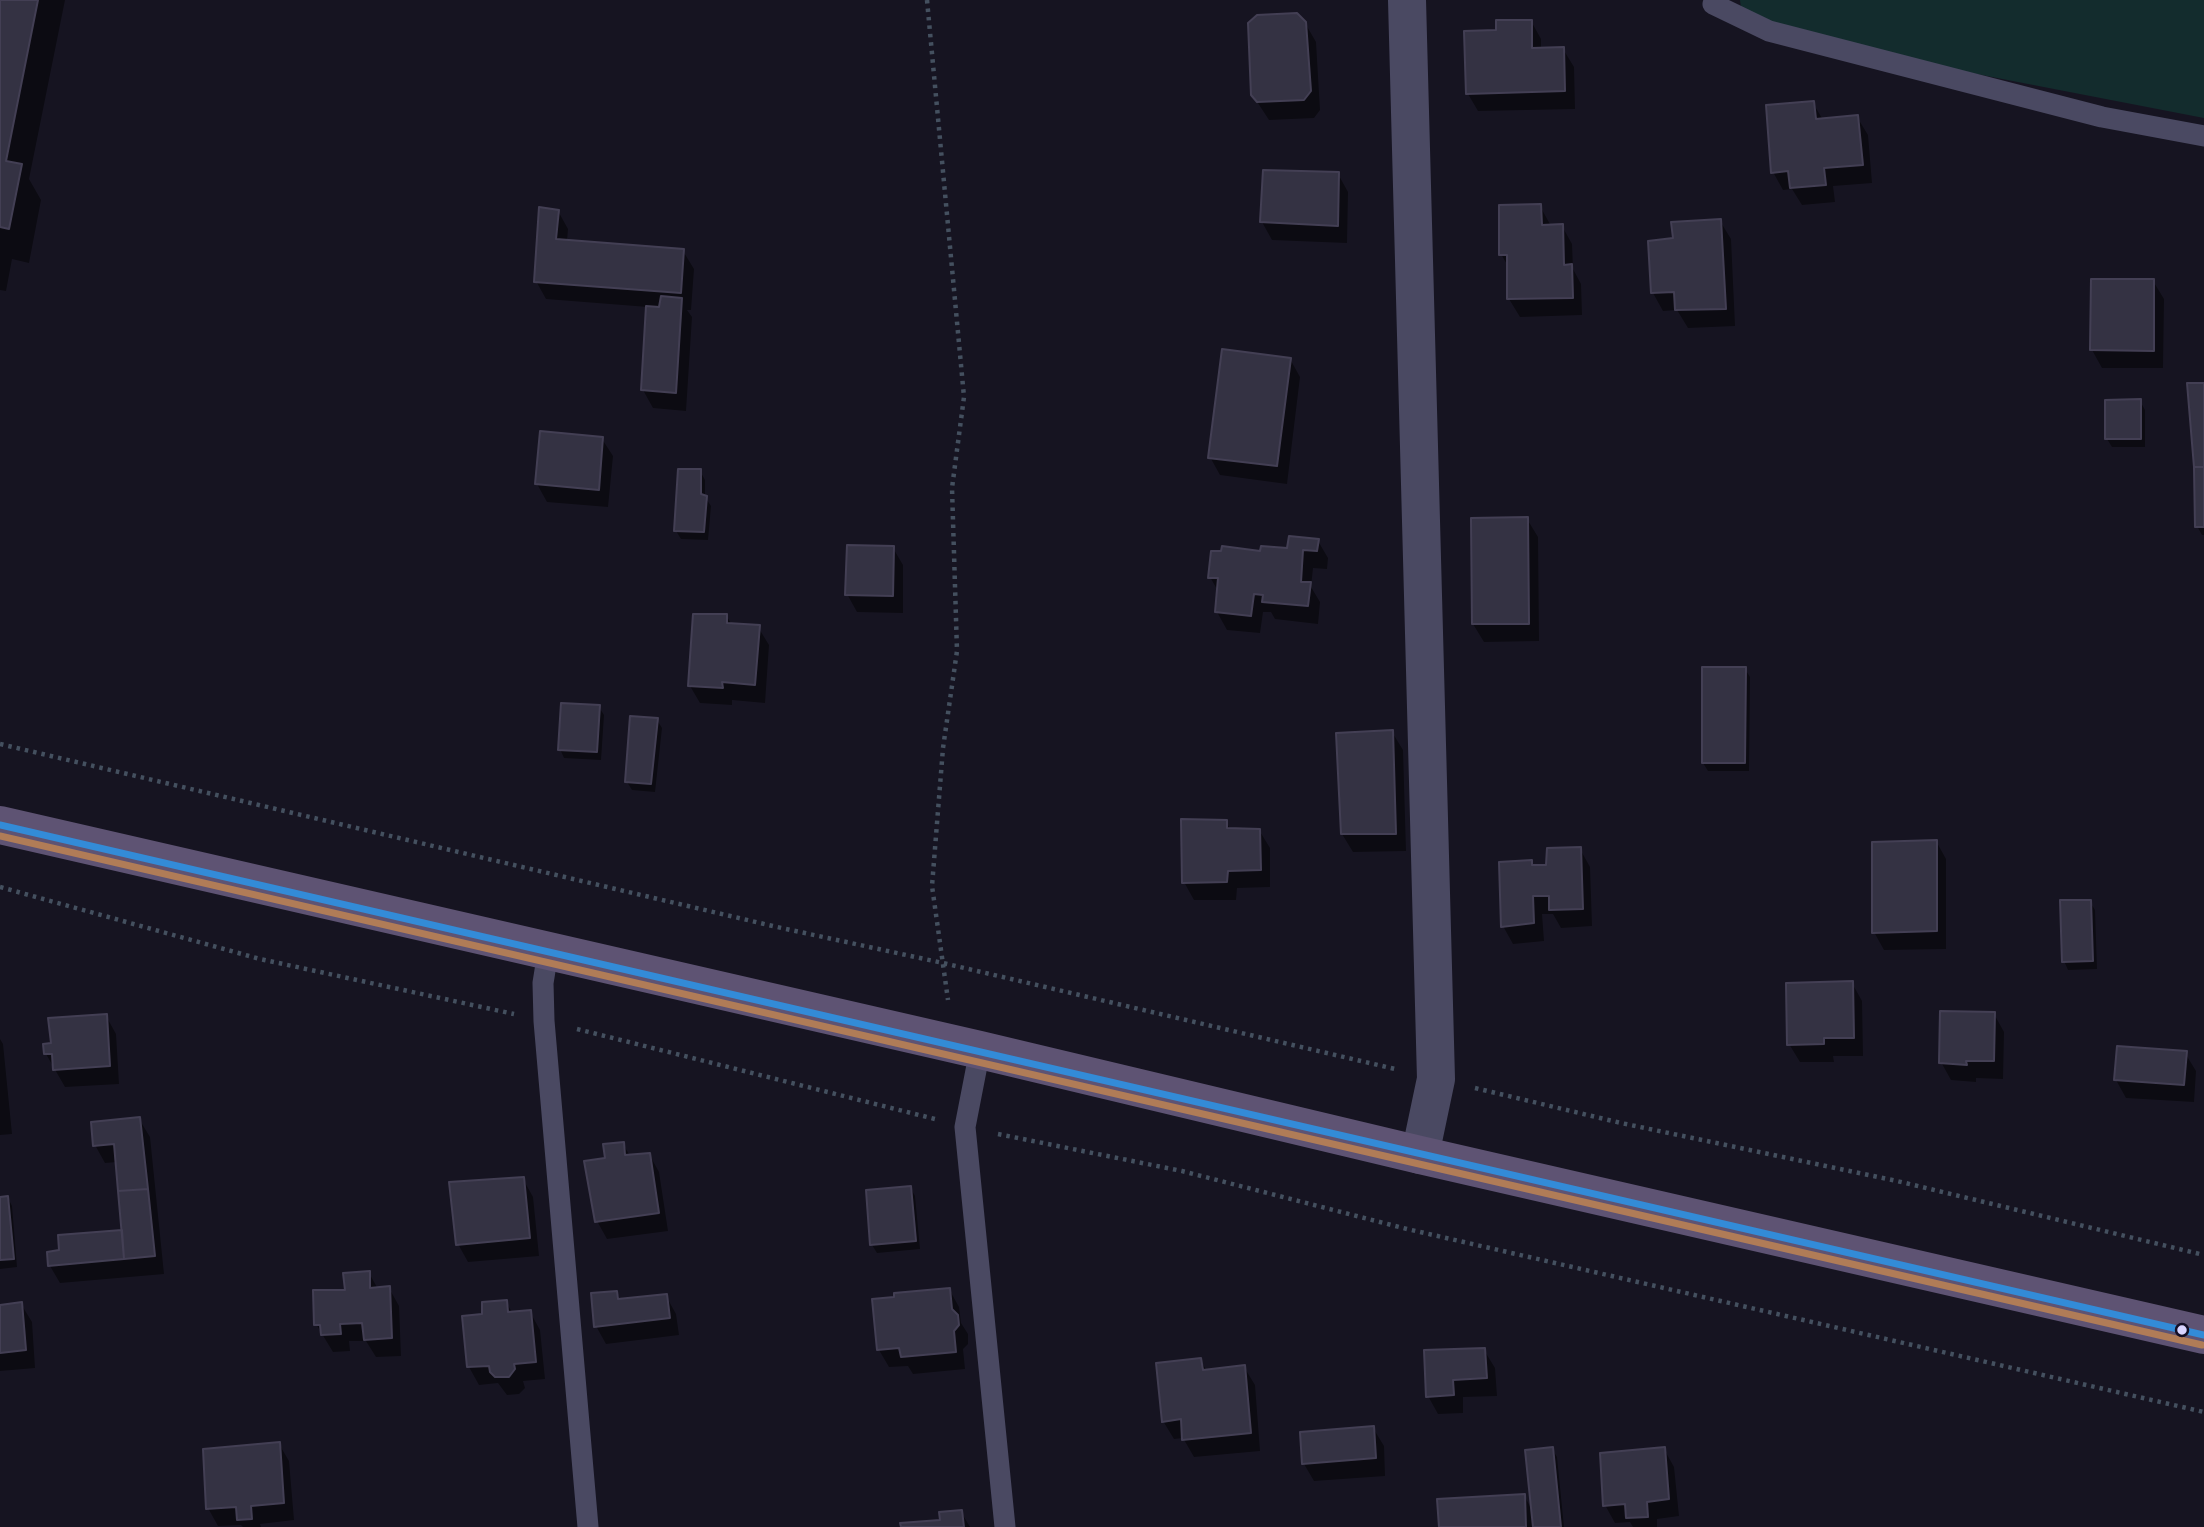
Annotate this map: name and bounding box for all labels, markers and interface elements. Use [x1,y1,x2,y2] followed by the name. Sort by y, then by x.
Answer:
[2175,1323,2189,1337] unlabelled marker

